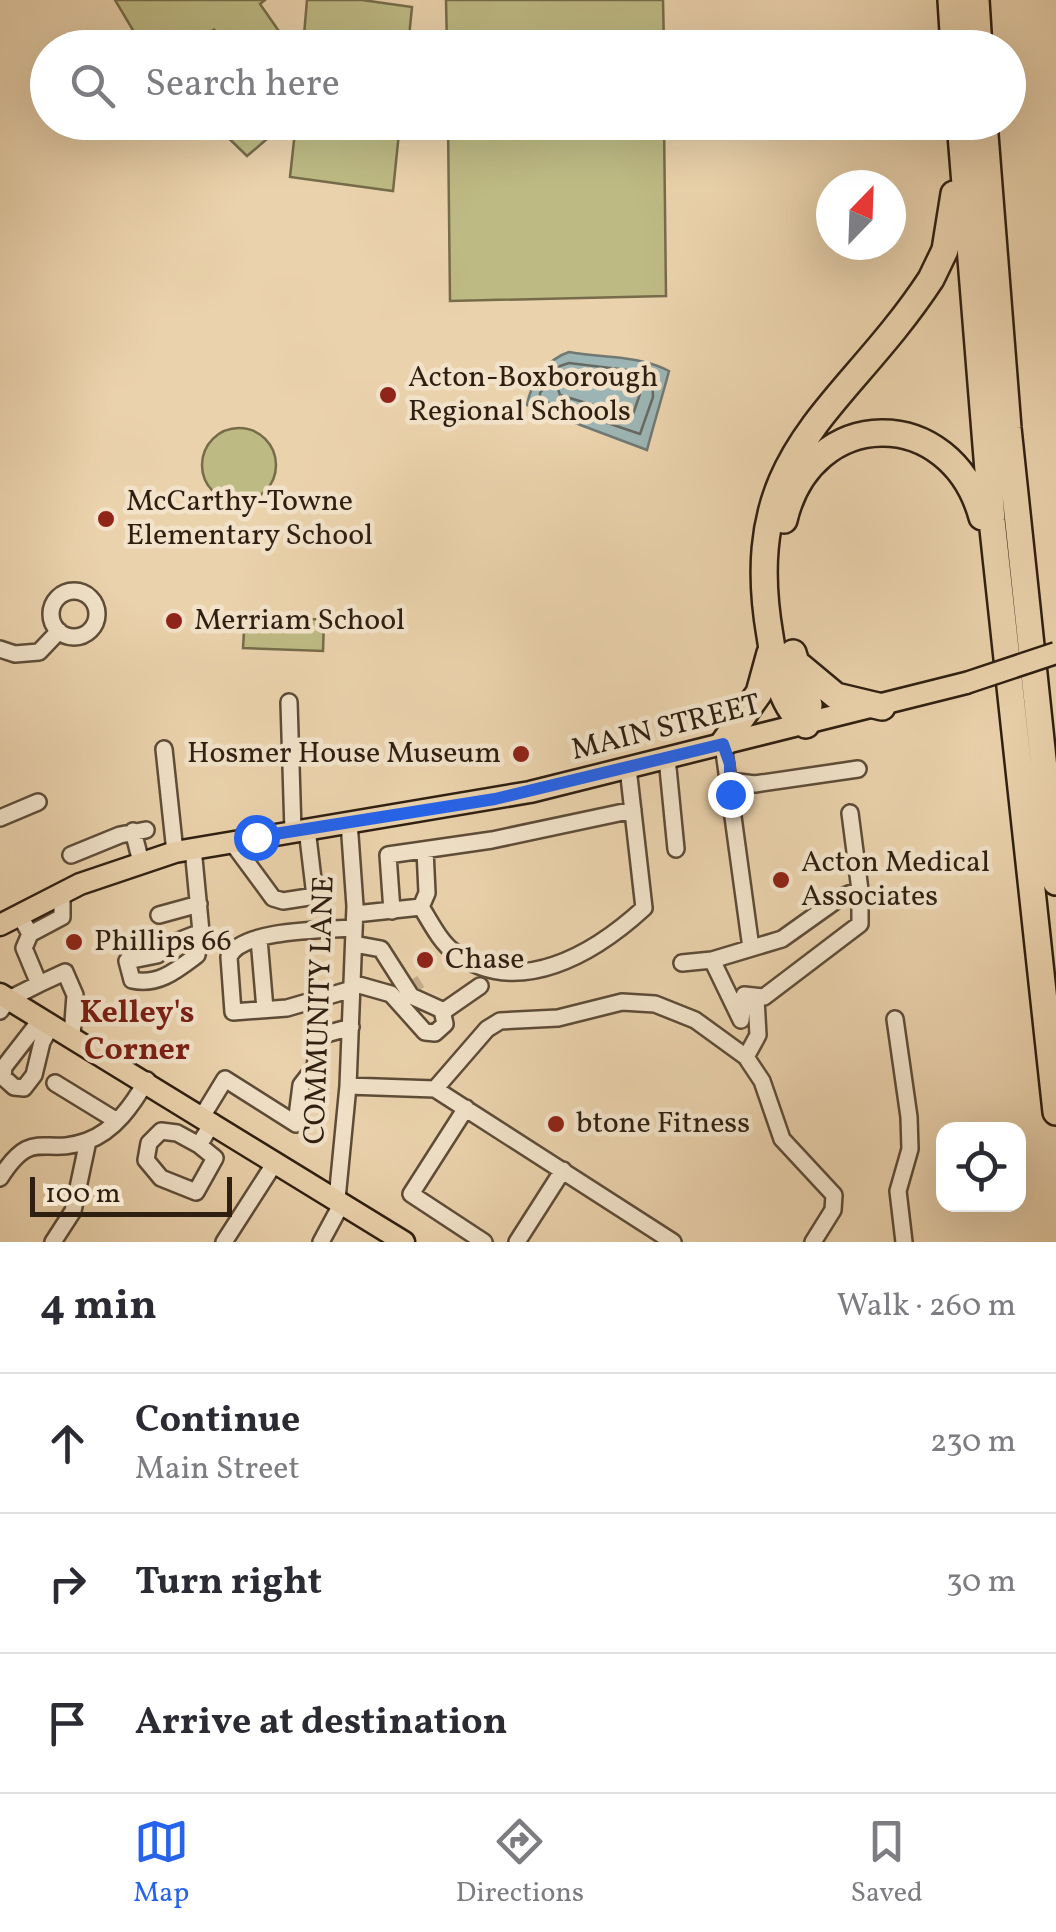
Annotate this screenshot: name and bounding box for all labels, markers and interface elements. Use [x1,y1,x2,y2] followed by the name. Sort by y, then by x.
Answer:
[30,30,1026,140] search box
[65,58,120,113] icon: search
[145,59,340,112] text: Search here
[816,170,906,260] north arrow
[408,357,658,433] place label: Acton-Boxborough Regional Schools
[377,384,399,406] marker: Acton-Boxborough Regional Schools
[126,481,373,557] place label: McCarthy-Towne Elementary School
[95,508,117,530] marker: McCarthy-Towne Elementary School
[194,600,405,642] place label: Merriam School
[163,610,185,632] marker: Merriam School
[567,684,765,772] street label: MAIN STREET
[187,733,501,775] place label: Hosmer House Museum
[510,743,532,765] marker: Hosmer House Museum
[708,772,754,818] route end
[234,815,280,861] route start
[801,842,990,918] place label: Acton Medical Associates
[770,869,792,891] marker: Acton Medical Associates
[294,875,346,1145] street label: COMMUNITY LANE
[94,921,232,963] place label: Phillips 66
[63,931,85,953] marker: Phillips 66
[445,939,524,981] place label: Chase
[414,949,436,971] marker: Chase
[79,992,195,1073] district label: Kelley's Corner
[576,1103,750,1145] place label: btone Fitness
[545,1113,567,1135] marker: btone Fitness
[936,1122,1026,1212] map controls
[936,1122,1026,1212] button: locate
[30,1172,232,1216] scale bar
[45,1175,120,1214] text: 100 m
[40,1278,157,1337] text: 4 min
[837,1285,1016,1329] text: Walk · 260 m
[135,1395,300,1448] text: Continue
[40,1416,95,1471] icon: ahead
[930,1421,1016,1465] text: 230 m
[135,1448,300,1492] text: Main Street
[40,1556,95,1611] icon: right
[135,1557,322,1610] text: Turn right
[946,1561,1016,1605] text: 30 m
[40,1696,95,1751] icon: arrive
[135,1697,508,1750] text: Arrive at destination
[133,1814,189,1913] tab: Map
[456,1814,584,1913] tab: Directions
[851,1814,923,1913] tab: Saved

